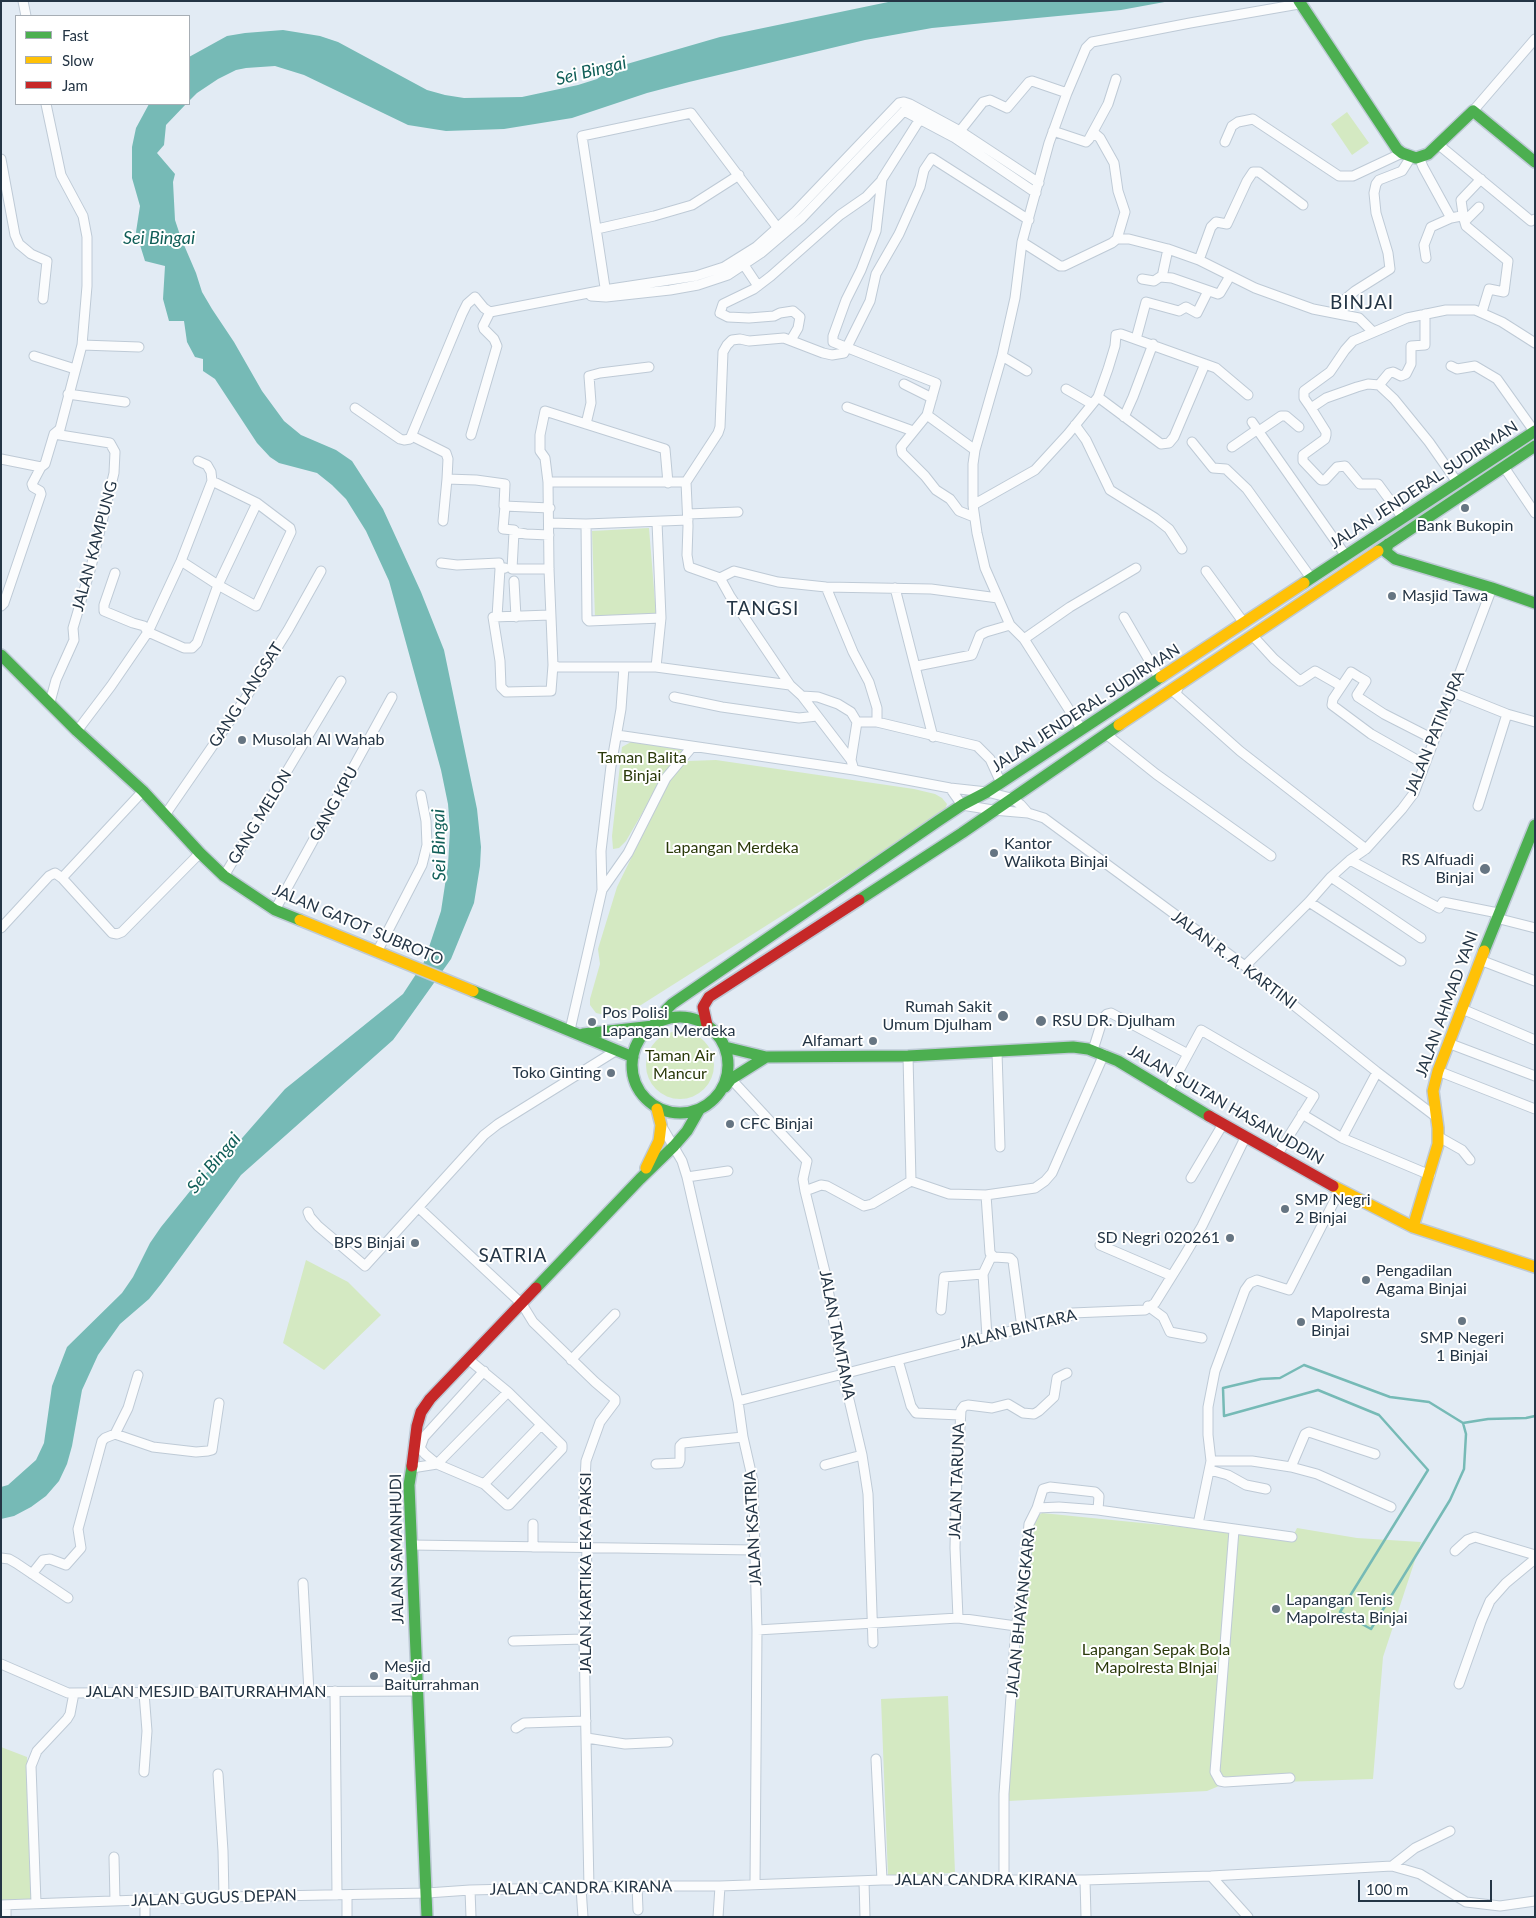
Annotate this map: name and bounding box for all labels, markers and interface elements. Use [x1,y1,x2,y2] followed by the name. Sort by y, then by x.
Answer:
[15,15,190,105] legend
[62,26,89,44] text: Fast
[62,51,94,69] text: Slow
[553,52,629,90] water label: Sei Bingai
[62,76,88,94] text: Jam
[123,227,195,249] water label: Sei Bingai
[1329,292,1395,314] district label: BINJAI
[1326,417,1522,553] street label: JALAN JENDERAL SUDIRMAN
[68,479,122,613] street label: JALAN KAMPUNG
[1459,502,1471,514] marker: Bank Bukopin
[1417,516,1513,536] place label: Bank Bukopin
[1402,586,1488,606] place label: Masjid Tawa
[1386,590,1398,602] marker: Masjid Tawa
[726,598,800,620] district label: TANGSI
[205,639,287,751] street label: GANG LANGSAT
[988,640,1184,776] street label: JALAN JENDERAL SUDIRMAN
[1401,668,1469,798] street label: JALAN PATIMURA
[252,730,385,750] place label: Musolah Al Wahab
[236,734,248,746] marker: Musolah Al Wahab
[597,748,687,786] park label: Taman Balita Binjai
[306,763,362,845] street label: GANG KPU
[224,766,296,868] street label: GANG MELON
[428,809,450,881] water label: Sei Bingai
[1004,834,1108,872] place label: Kantor Walikota Binjai
[665,838,799,858] park label: Lapangan Merdeka
[988,847,1000,859] marker: Kantor Walikota Binjai
[1401,850,1474,888] place label: RS Alfuadi Binjai
[1478,862,1492,876] marker: RS Alfuadi Binjai
[270,880,446,970] street label: JALAN GATOT SUBROTO
[1168,907,1300,1013] street label: JALAN R. A. KARTINI
[1412,928,1482,1080] street label: JALAN AHMAD YANI
[883,997,992,1035] place label: Rumah Sakit Umum Djulham
[602,1003,735,1041] place label: Pos Polisi Lapangan Merdeka
[996,1009,1010,1023] marker: Rumah Sakit Umum Djulham
[1052,1011,1175,1031] place label: RSU DR. Djulham
[1034,1014,1048,1028] marker: RSU DR. Djulham
[586,1016,598,1028] marker: Pos Polisi Lapangan Merdeka
[802,1031,863,1051] place label: Alfamart
[867,1035,879,1047] marker: Alfamart
[1125,1041,1327,1169] street label: JALAN SULTAN HASANUDDIN
[645,1046,715,1084] park label: Taman Air Mancur
[512,1063,601,1083] place label: Toko Ginting
[605,1067,617,1079] marker: Toko Ginting
[740,1114,813,1134] place label: CFC Binjai
[724,1118,736,1130] marker: CFC Binjai
[183,1128,245,1198] water label: Sei Bingai
[1295,1190,1371,1228] place label: SMP Negri 2 Binjai
[1279,1203,1291,1215] marker: SMP Negri 2 Binjai
[1097,1228,1220,1248] place label: SD Negri 020261
[1224,1232,1236,1244] marker: SD Negri 020261
[334,1233,405,1253] place label: BPS Binjai
[409,1237,421,1249] marker: BPS Binjai
[478,1245,548,1267] district label: SATRIA
[1376,1261,1467,1299] place label: Pengadilan Agama Binjai
[815,1269,859,1401] street label: JALAN TAMTAMA
[1360,1274,1372,1286] marker: Pengadilan Agama Binjai
[1311,1303,1390,1341] place label: Mapolresta Binjai
[958,1305,1078,1353] street label: JALAN BINTARA
[1456,1315,1468,1327] marker: SMP Negeri 1 Binjai
[1295,1316,1307,1328] marker: Mapolresta Binjai
[1420,1328,1504,1366] place label: SMP Negeri 1 Binjai
[945,1422,969,1540] street label: JALAN TARUNA
[740,1469,766,1587] street label: JALAN KSATRIA
[576,1472,596,1674] street label: JALAN KARTIKA EKA PAKSI
[386,1474,408,1624] street label: JALAN SAMANHUDI
[1003,1526,1039,1698] street label: JALAN BHAYANGKARA
[1286,1590,1408,1628] place label: Lapangan Tenis Mapolresta Binjai
[1270,1603,1282,1615] marker: Lapangan Tenis Mapolresta Binjai
[1082,1640,1230,1678] park label: Lapangan Sepak Bola Mapolresta BInjai
[384,1657,479,1695] place label: Mesjid Baiturrahman
[368,1670,380,1682] marker: Mesjid Baiturrahman
[86,1682,326,1702] street label: JALAN MESJID BAITURRAHMAN
[895,1870,1077,1890] street label: JALAN CANDRA KIRANA
[1361,1870,1495,1902] scale bar
[490,1877,672,1899] street label: JALAN CANDRA KIRANA
[1366,1880,1408,1898] text: 100 m
[131,1886,297,1910] street label: JALAN GUGUS DEPAN

